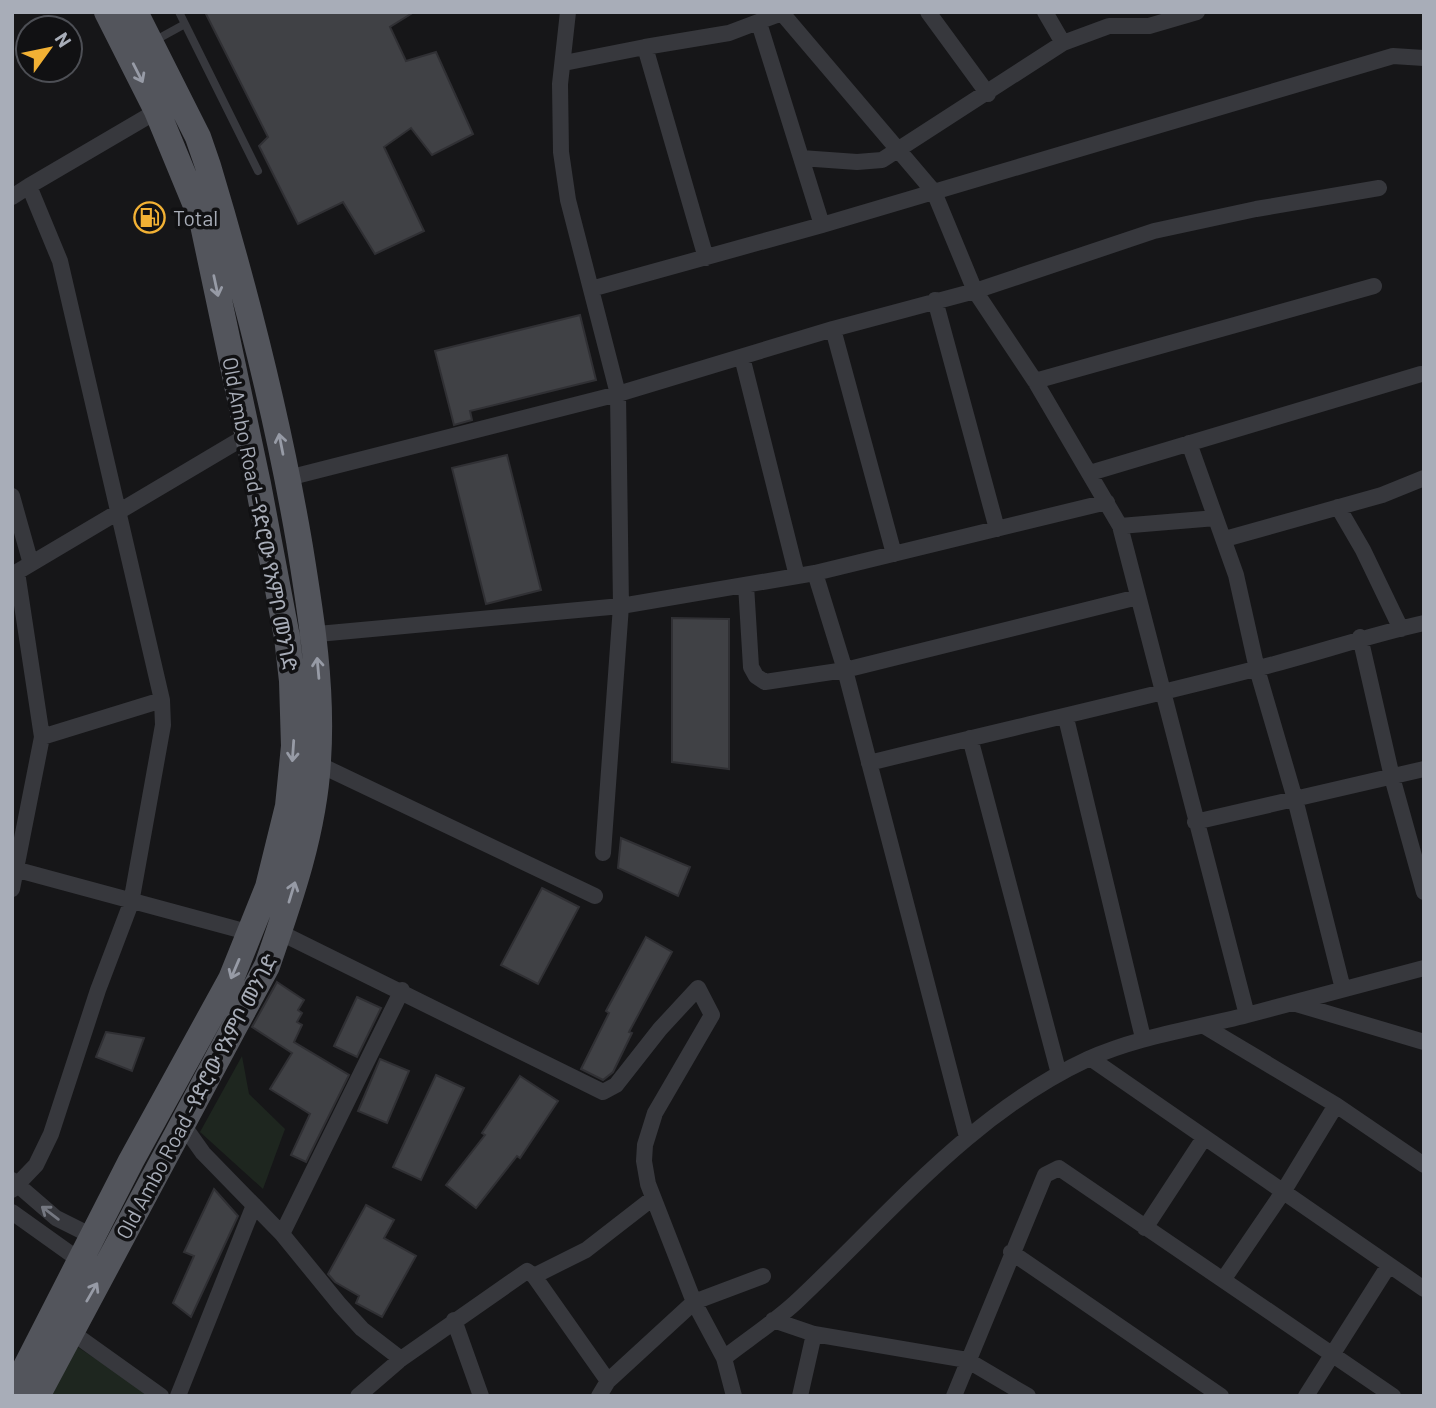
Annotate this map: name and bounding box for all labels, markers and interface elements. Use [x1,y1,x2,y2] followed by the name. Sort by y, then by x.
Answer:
[14,14,84,84] north arrow
[51,28,77,51] text: N
[131,62,145,83] one-way arrow
[133,200,167,234] fuel station icon: Total
[173,205,218,230] place label: Total
[209,274,223,297] one-way arrow
[218,355,304,673] street label: Old Ambo Road -የድሮው የአምቦ መንገድ
[273,433,287,456] one-way arrow
[311,657,324,680] one-way arrow
[286,739,299,762] one-way arrow
[287,882,300,904] one-way arrow
[110,949,282,1243] street label: Old Ambo Road -የድሮው የአምቦ መንገድ
[228,958,241,980] one-way arrow
[41,1205,60,1220] one-way arrow
[85,1283,99,1303] one-way arrow

